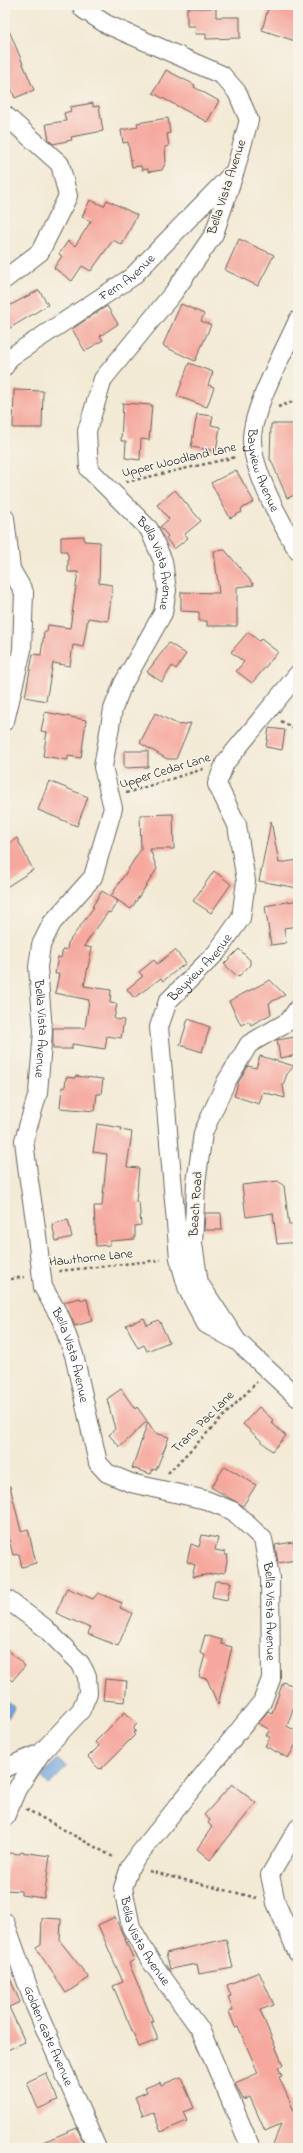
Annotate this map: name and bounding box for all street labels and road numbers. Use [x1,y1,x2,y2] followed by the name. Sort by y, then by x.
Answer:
[202,137,251,238] street label: Bella Vista Avenue
[94,249,159,306] street label: Fern Avenue
[242,427,284,515] street label: Bayview Avenue
[120,438,238,482] street label: Upper Woodland Lane
[132,512,177,612] street label: Bella Vista Avenue
[117,748,213,794] street label: Upper Cedar Lane
[163,929,237,1006] street label: Bayview Avenue
[29,978,53,1079] street label: Bella Vista Avenue
[184,1170,208,1238] street label: Beach Road
[48,1244,134,1272] street label: Hawthorne Lane
[46,1303,94,1405] street label: Bella Vista Avenue
[167,1386,239,1458] street label: Trans Pac Lane
[258,1560,280,1661] street label: Bella Vista Avenue
[115,1894,175,1990] street label: Bella Vista Avenue
[19,1983,78,2089] street label: Golden Gate Avenue

